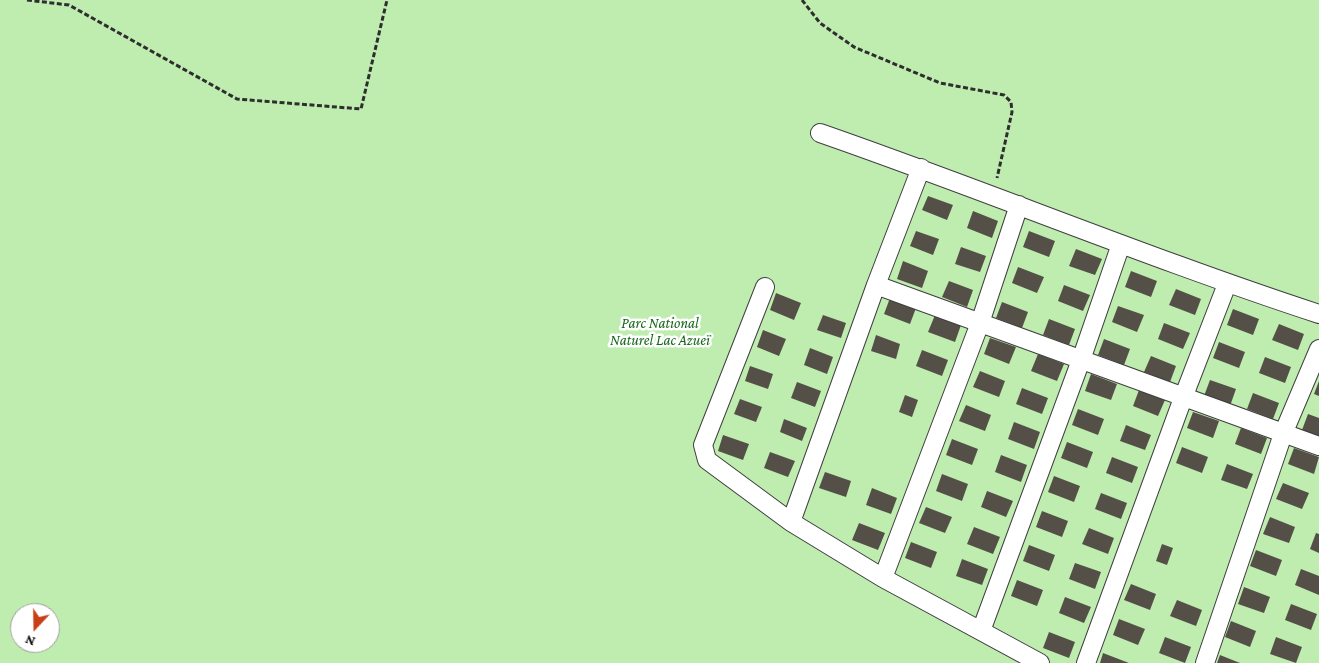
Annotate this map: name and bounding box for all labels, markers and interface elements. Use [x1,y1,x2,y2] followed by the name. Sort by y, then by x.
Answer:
[610,314,710,349] park label: Parc National Naturel Lac Azueï
[10,603,60,653] north arrow
[23,632,37,650] text: N

